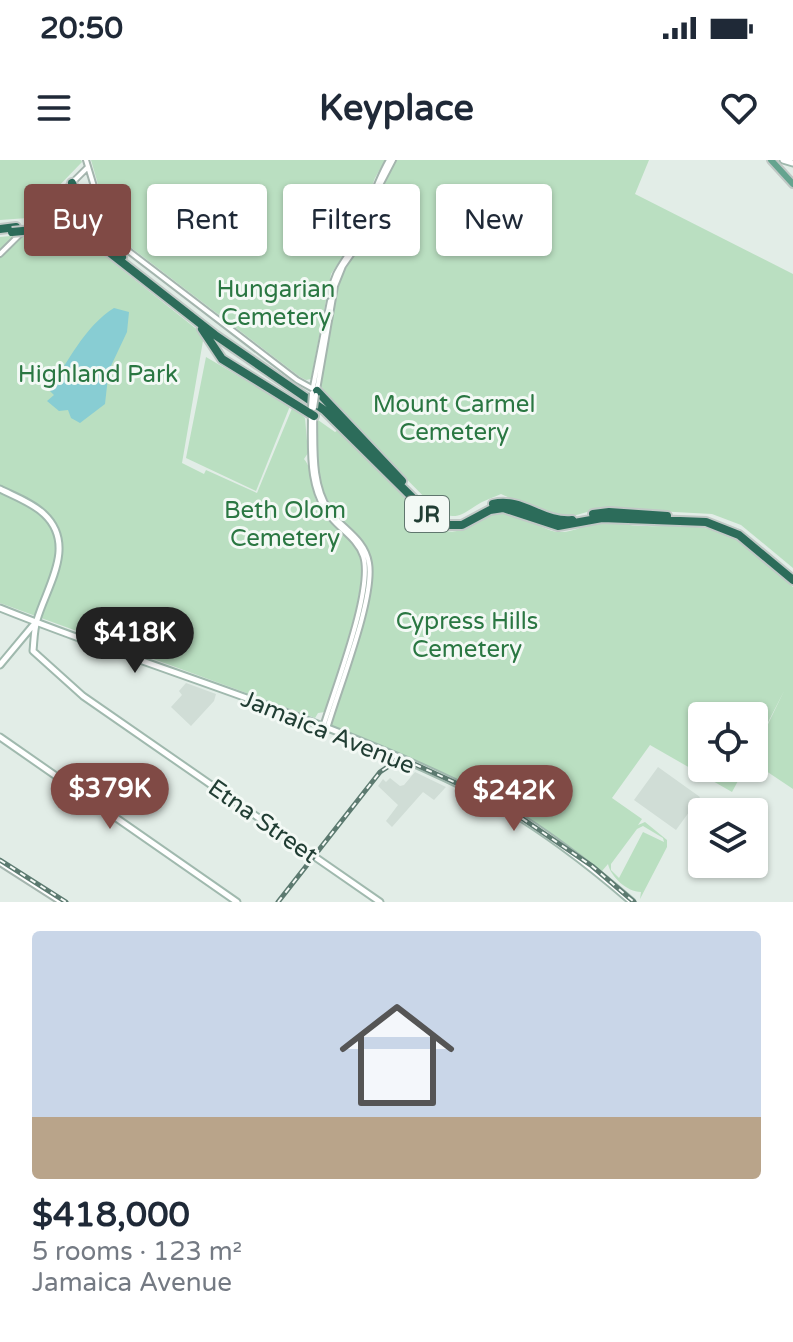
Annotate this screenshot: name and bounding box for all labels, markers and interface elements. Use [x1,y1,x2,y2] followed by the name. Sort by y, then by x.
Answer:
[40,10,123,47] text: 20:50
[32,86,76,130] icon: menu
[717,86,761,130] icon: heart
[319,87,474,130] text: Keyplace
[24,184,131,256] chip: Buy
[147,184,267,256] chip: Rent
[283,184,420,256] chip: Filters
[436,184,552,256] chip: New
[217,275,335,332] park label: Hungarian Cemetery
[18,360,178,389] park label: Highland Park
[373,390,535,447] park label: Mount Carmel Cemetery
[224,496,346,553] park label: Beth Olom Cemetery
[405,496,449,532] road number: JR
[79,607,191,675] pin: $418K
[396,607,538,664] park label: Cypress Hills Cemetery
[94,617,176,648] text: $418K
[237,684,419,780] street label: Jamaica Avenue
[688,702,768,878] map controls
[688,702,768,782] button: locate
[54,763,166,831] pin: $379K
[458,765,570,833] pin: $242K
[69,773,151,804] text: $379K
[202,773,323,870] street label: Etna Street
[473,775,555,806] text: $242K
[688,798,768,878] button: layers
[325,983,469,1127] icon: home
[32,1195,190,1236] text: $418,000
[32,1236,242,1267] text: 5 rooms · 123 m²
[32,1267,232,1298] text: Jamaica Avenue

